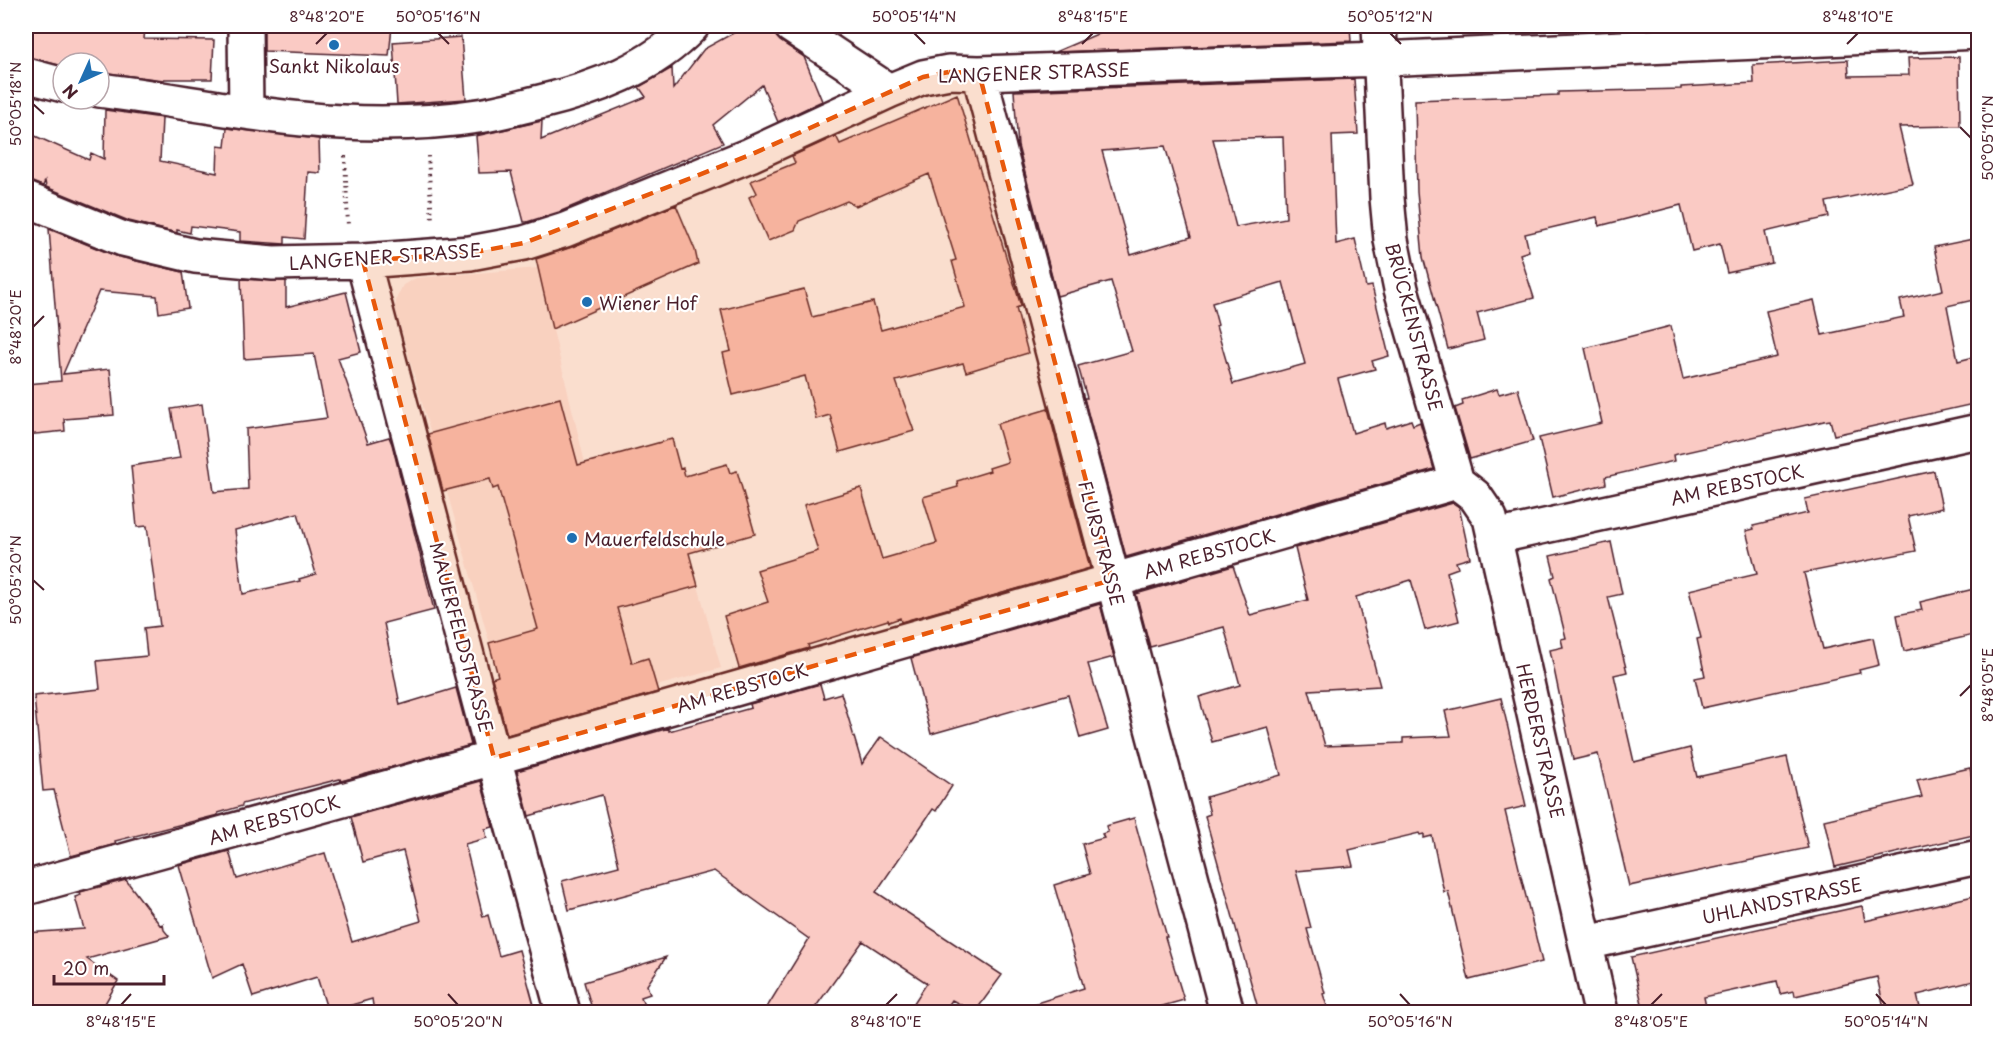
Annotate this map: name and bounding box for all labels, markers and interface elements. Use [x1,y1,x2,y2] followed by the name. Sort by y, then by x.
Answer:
[289,4,365,27] text: 8°48'20"E
[395,4,481,27] text: 50°05'16"N
[871,4,957,27] text: 50°05'14"N
[1058,4,1128,27] text: 8°48'15"E
[1347,4,1433,27] text: 50°05'12"N
[1822,4,1894,27] text: 8°48'10"E
[327,38,341,52] marker: Sankt Nikolaus
[51,51,111,111] north arrow
[268,52,400,79] place label: Sankt Nikolaus
[937,55,1131,89] street label: LANGENER STRASSE
[3,62,26,146] text: 50°05'18"N
[57,79,83,105] text: N
[1975,95,1998,181] text: 50°05'10"N
[288,236,482,276] street label: LANGENER STRASSE
[1380,240,1450,414] street label: BRÜCKENSTRASSE
[3,289,26,365] text: 8°48'20"E
[599,289,699,316] place label: Wiener Hof
[580,295,594,309] marker: Wiener Hof
[1668,457,1806,511] street label: AM REBSTOCK
[1072,477,1132,609] street label: FLURSTRASSE
[1140,521,1278,585] street label: AM REBSTOCK
[584,525,725,552] place label: Mauerfeldschule
[565,531,579,545] marker: Mauerfeldschule
[3,535,26,625] text: 50°05'20"N
[424,539,500,735] street label: MAUERFELDSTRASSE
[1975,648,1998,722] text: 8°48'05"E
[673,655,811,719] street label: AM REBSTOCK
[1510,661,1572,821] street label: HERDERSTRASSE
[205,787,343,851] street label: AM REBSTOCK
[1699,870,1865,930] street label: UHLANDSTRASSE
[54,948,164,986] scale bar
[63,954,109,981] text: 20 m
[86,1009,156,1032] text: 8°48'15"E
[413,1009,503,1032] text: 50°05'20"N
[850,1009,922,1032] text: 8°48'10"E
[1367,1009,1453,1032] text: 50°05'16"N
[1614,1009,1688,1032] text: 8°48'05"E
[1843,1009,1929,1032] text: 50°05'14"N

